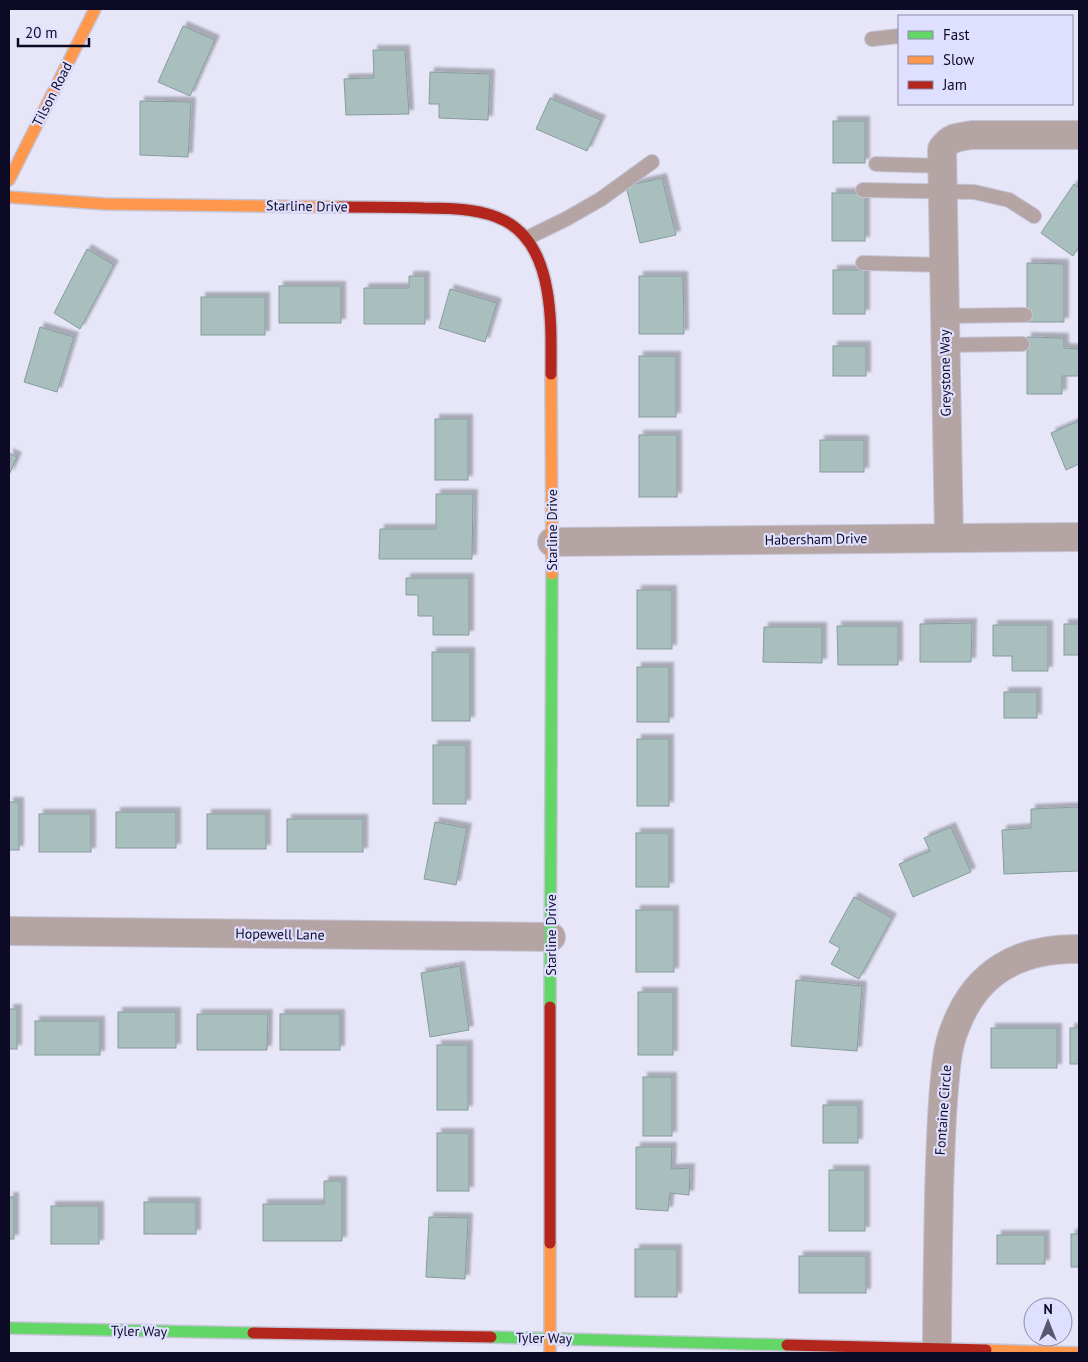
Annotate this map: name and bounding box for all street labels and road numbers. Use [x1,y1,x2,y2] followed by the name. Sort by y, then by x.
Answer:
[28,59,76,129] street label: Tilson Road
[266,196,348,216] street label: Starline Drive
[935,329,955,417] street label: Greystone Way
[543,489,561,571] street label: Starline Drive
[764,529,868,549] street label: Habersham Drive
[542,894,560,976] street label: Starline Drive
[235,924,325,944] street label: Hopewell Lane
[931,1064,955,1156] street label: Fontaine Circle
[111,1322,168,1340] street label: Tyler Way
[516,1329,573,1347] street label: Tyler Way

